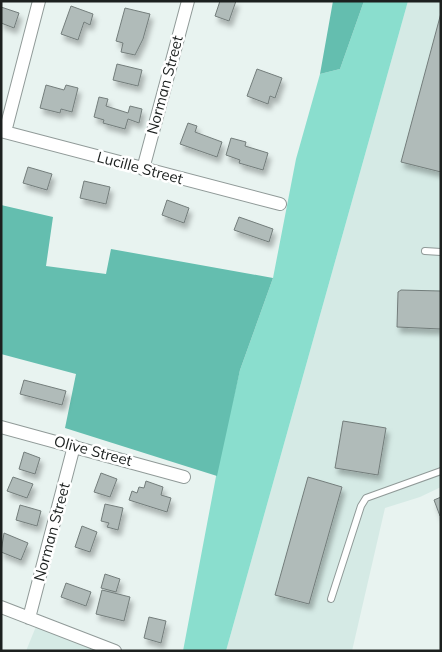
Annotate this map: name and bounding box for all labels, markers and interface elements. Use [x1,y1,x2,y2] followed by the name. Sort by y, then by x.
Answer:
[142,33,187,136] street label: Norman Street
[95,147,185,188] street label: Lucille Street
[52,431,134,470] street label: Olive Street
[29,480,74,583] street label: Norman Street

